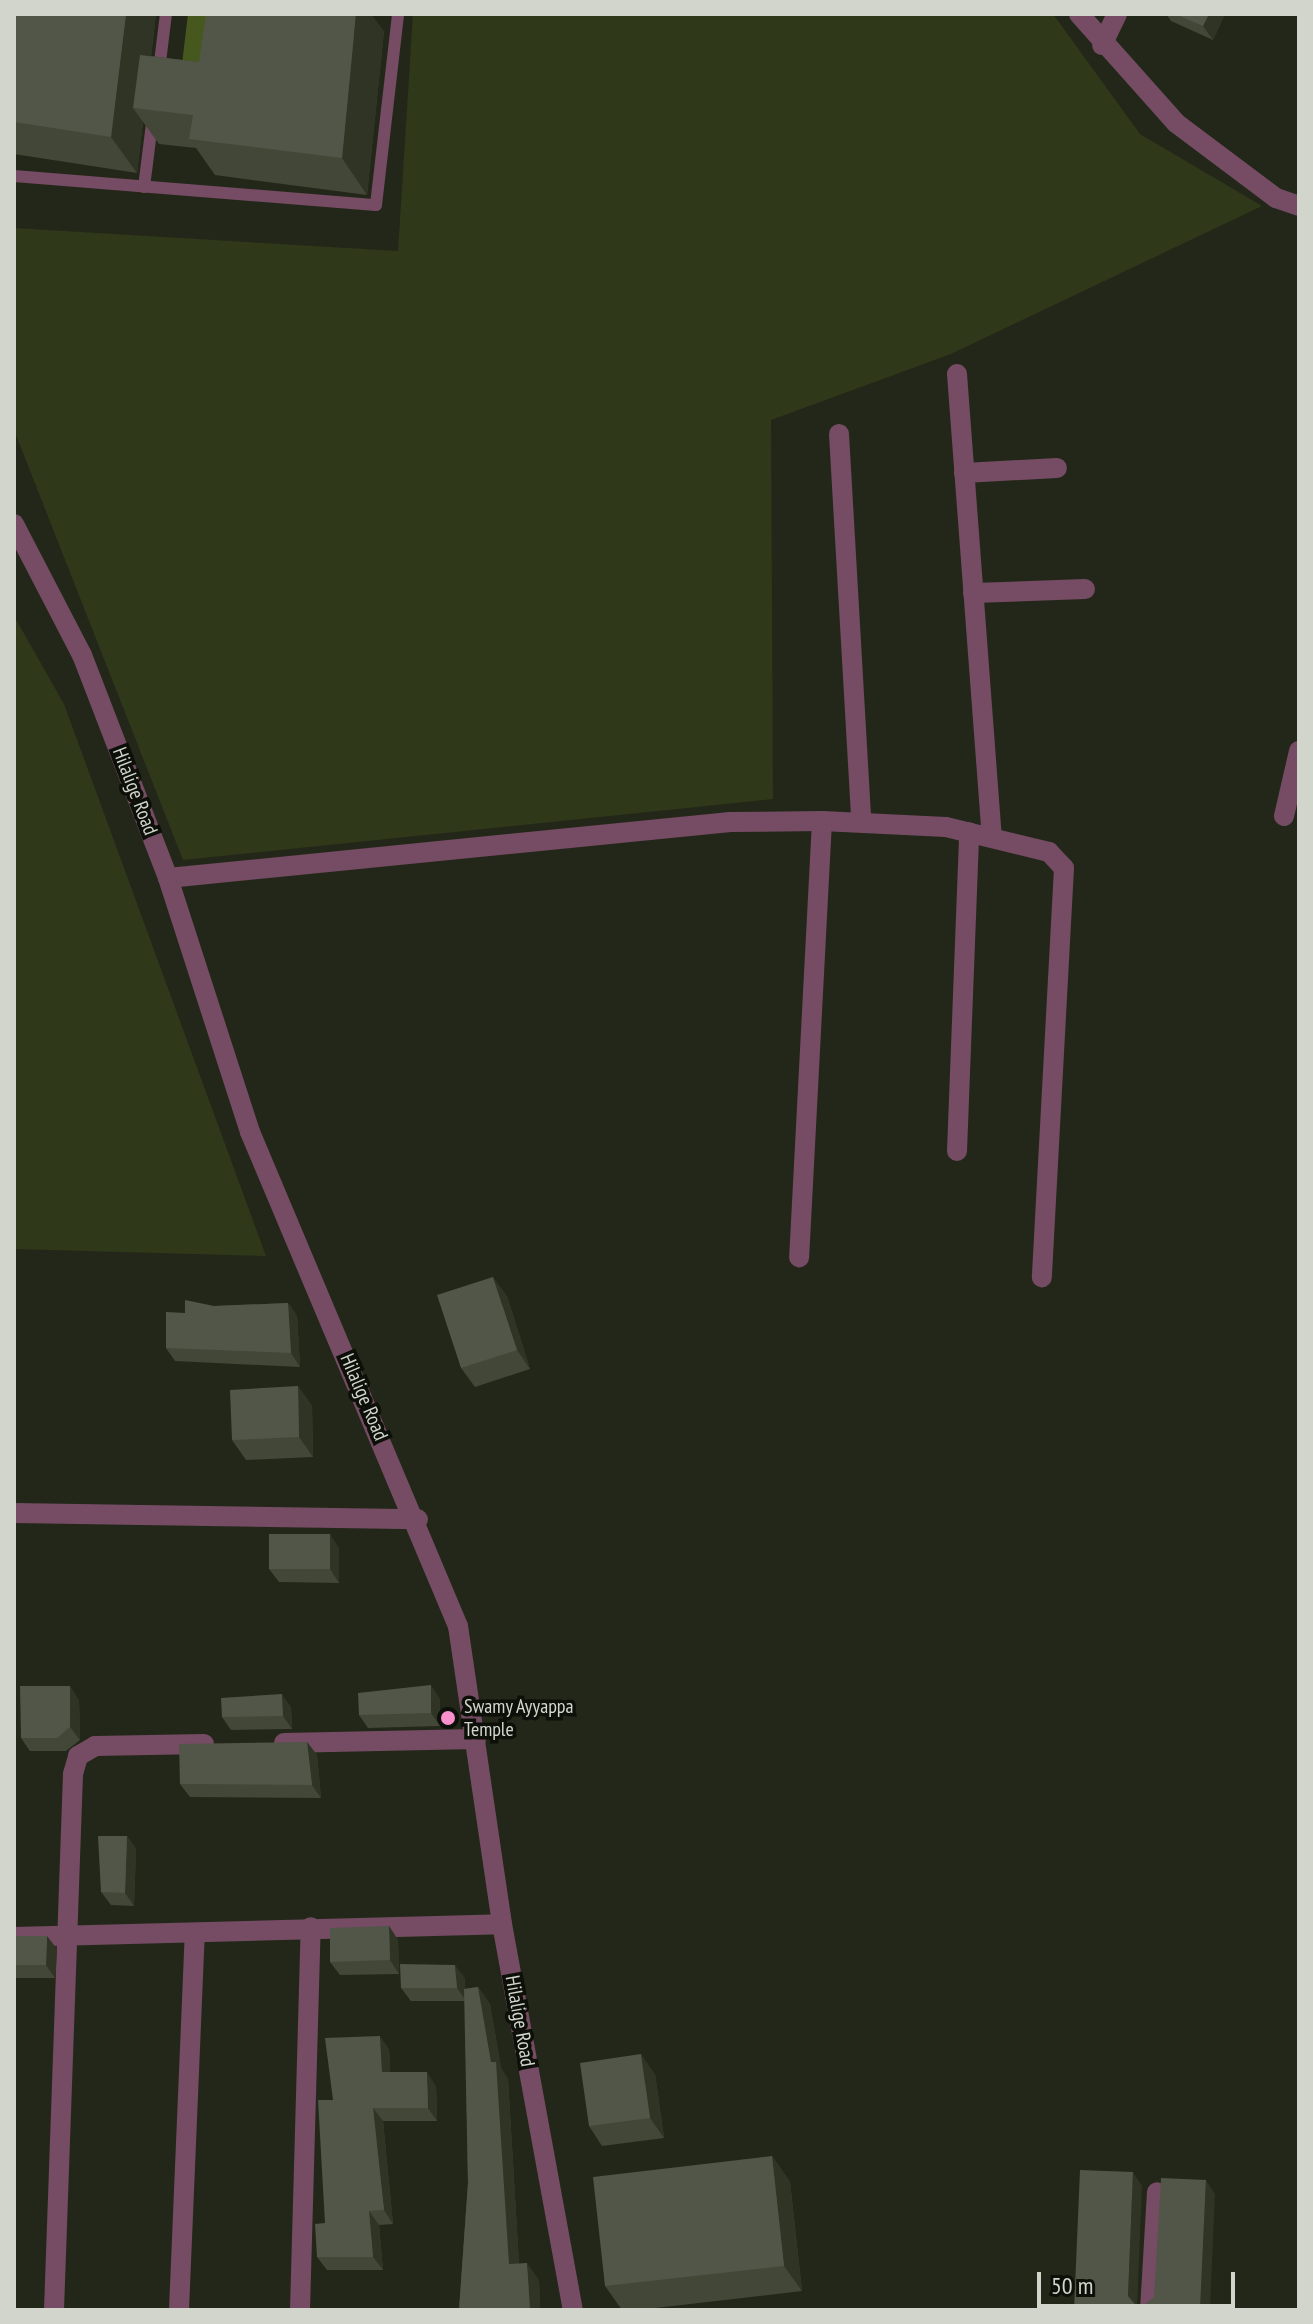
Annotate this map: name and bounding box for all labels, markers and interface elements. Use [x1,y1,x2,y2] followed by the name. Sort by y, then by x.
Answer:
[107,744,163,838] street label: Hilalige Road
[335,1350,393,1444] street label: Hilalige Road
[464,1694,575,1741] place label: Swamy Ayyappa Temple
[439,1709,457,1727] marker: Swamy Ayyappa Temple
[500,1974,540,2068] street label: Hilalige Road
[1041,2256,1239,2306] scale bar
[1051,2270,1093,2301] text: 50 m

